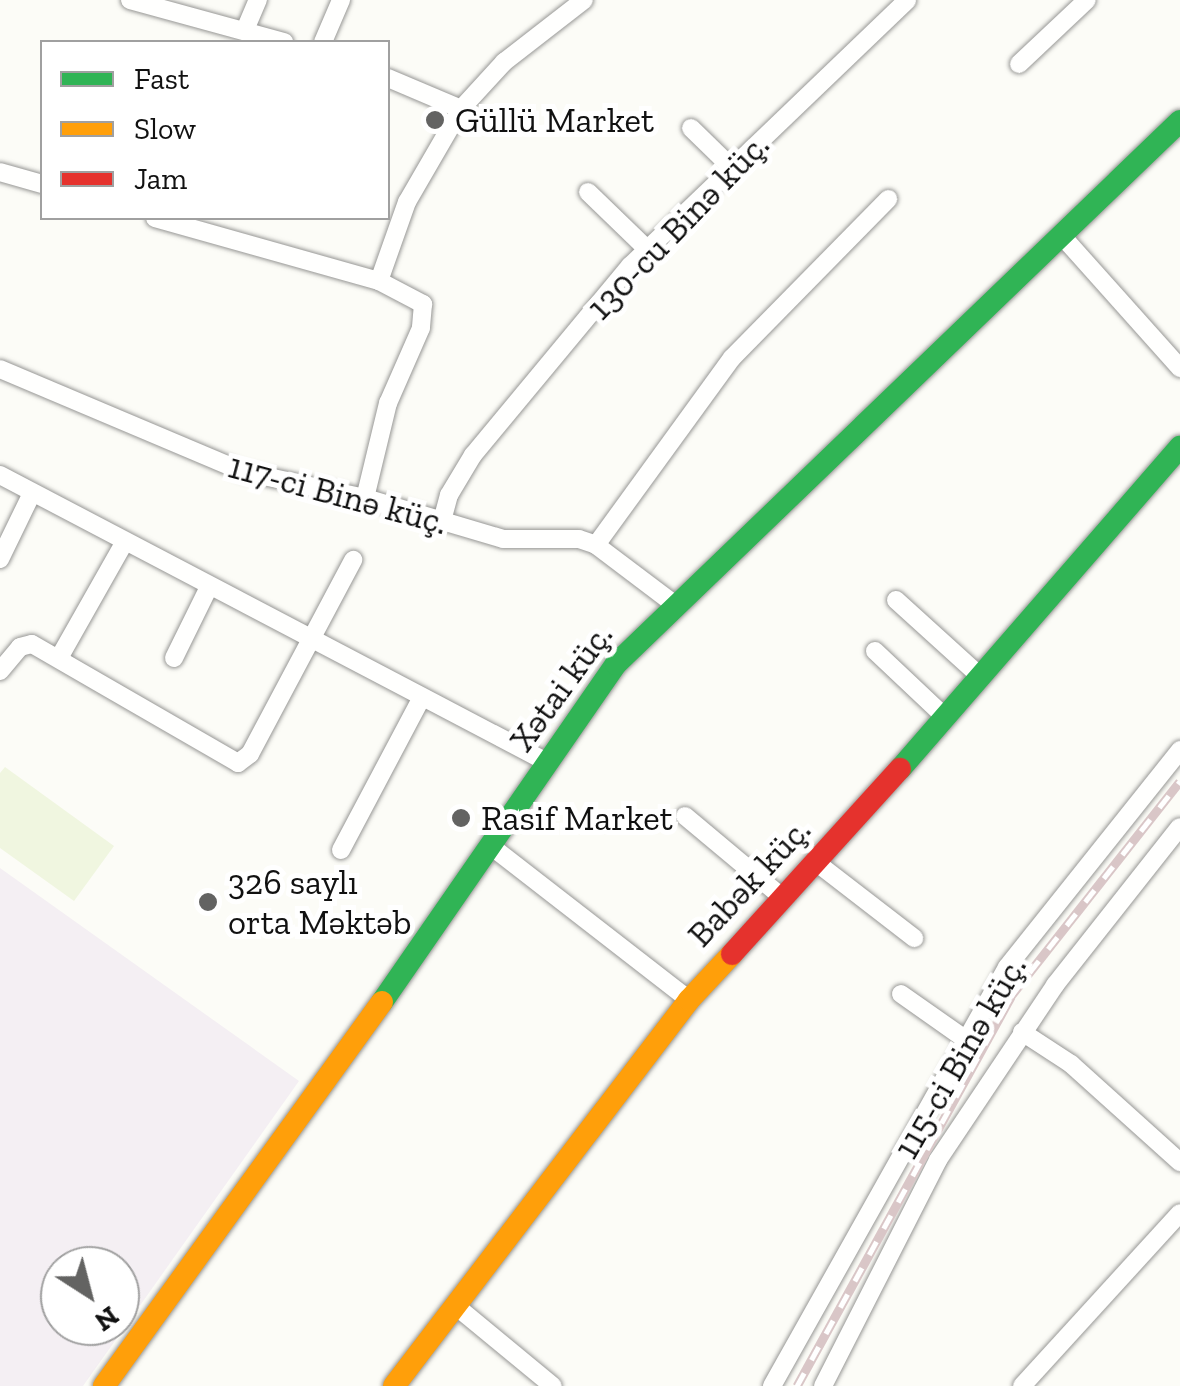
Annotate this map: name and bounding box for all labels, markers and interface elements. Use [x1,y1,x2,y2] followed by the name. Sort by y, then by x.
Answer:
[40,40,390,220] legend
[134,61,189,97] text: Fast
[455,99,654,141] place label: Güllü Market
[424,109,446,131] marker: Güllü Market
[134,111,196,147] text: Slow
[578,124,778,328] street label: 130-cu Binə küç.
[134,161,187,197] text: Jam
[224,445,452,543] street label: 117-ci Binə küç.
[501,615,621,759] street label: Xətai küç.
[481,797,673,839] place label: Rasif Market
[450,807,472,829] marker: Rasif Market
[679,809,819,955] street label: Babək küç.
[228,861,411,943] place label: 326 saylı orta Məktəb
[197,891,219,913] marker: 326 saylı orta Məktəb
[885,948,1035,1166] street label: 115-ci Binə küç.
[40,1246,140,1346] north arrow
[88,1299,125,1339] text: N

